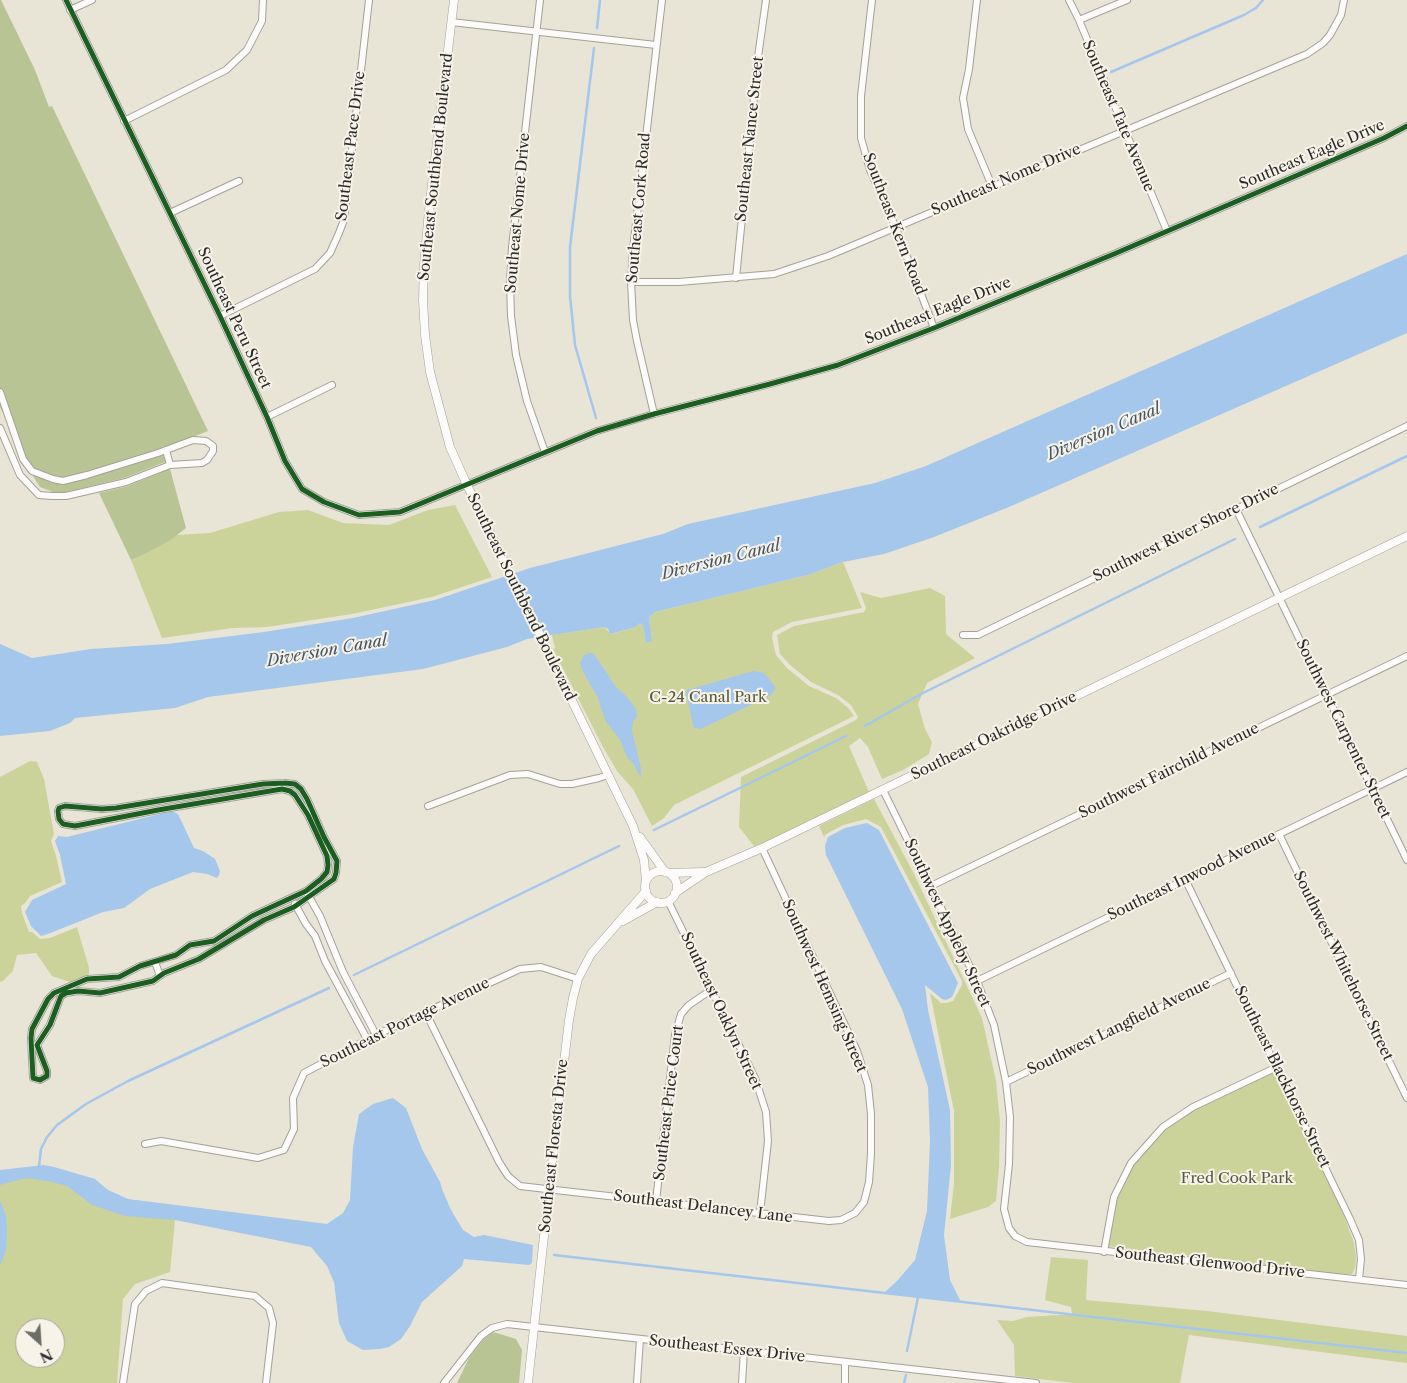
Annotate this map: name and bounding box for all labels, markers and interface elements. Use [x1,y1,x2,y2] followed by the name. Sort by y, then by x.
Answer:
[1078,38,1158,194] street label: Southeast Tate Avenue
[415,52,457,282] street label: Southeast Southbend Boulevard
[732,55,768,223] street label: Southeast Nance Street
[333,70,369,222] street label: Southeast Pace Drive
[1237,116,1387,194] street label: Southeast Eagle Drive
[502,132,534,294] street label: Southeast Nome Drive
[623,132,655,284] street label: Southeast Cork Road
[929,140,1083,220] street label: Southeast Nome Drive
[859,150,929,298] street label: Southeast Kern Road
[193,244,275,392] street label: Southeast Peru Street
[862,273,1014,349] street label: Southeast Eagle Drive
[1044,399,1164,465] water label: Diversion Canal
[1090,480,1282,586] street label: Southwest River Shore Drive
[463,490,579,704] street label: Southeast Southbend Boulevard
[660,536,782,584] water label: Diversion Canal
[265,631,389,671] water label: Diversion Canal
[1292,636,1394,822] street label: Southwest Carpenter Street
[908,688,1080,784] street label: Southeast Oakridge Drive
[649,689,767,707] park label: C-24 Canal Park
[1076,719,1262,823] street label: Southwest Fairchild Avenue
[1105,827,1279,925] street label: Southeast Inwood Avenue
[900,836,994,1010] street label: Southwest Appleby Street
[1289,868,1397,1064] street label: Southwest Whitehorse Street
[778,897,870,1075] street label: Southwest Hemsing Street
[677,929,765,1093] street label: Southeast Oaklyn Street
[317,974,493,1072] street label: Southeast Portage Avenue
[1024,975,1214,1079] street label: Southwest Langfield Avenue
[1230,983,1334,1171] street label: Southeast Blackhorse Street
[651,1024,687,1182] street label: Southeast Price Court
[536,1058,572,1234] street label: Southeast Floresta Drive
[1181,1170,1293,1188] park label: Fred Cook Park
[612,1187,794,1227] street label: Southeast Delancey Lane
[1114,1244,1306,1282] street label: Southeast Glenwood Drive
[15,1318,65,1368] north arrow
[648,1332,806,1366] street label: Southeast Essex Drive
[37,1345,56,1366] text: N

